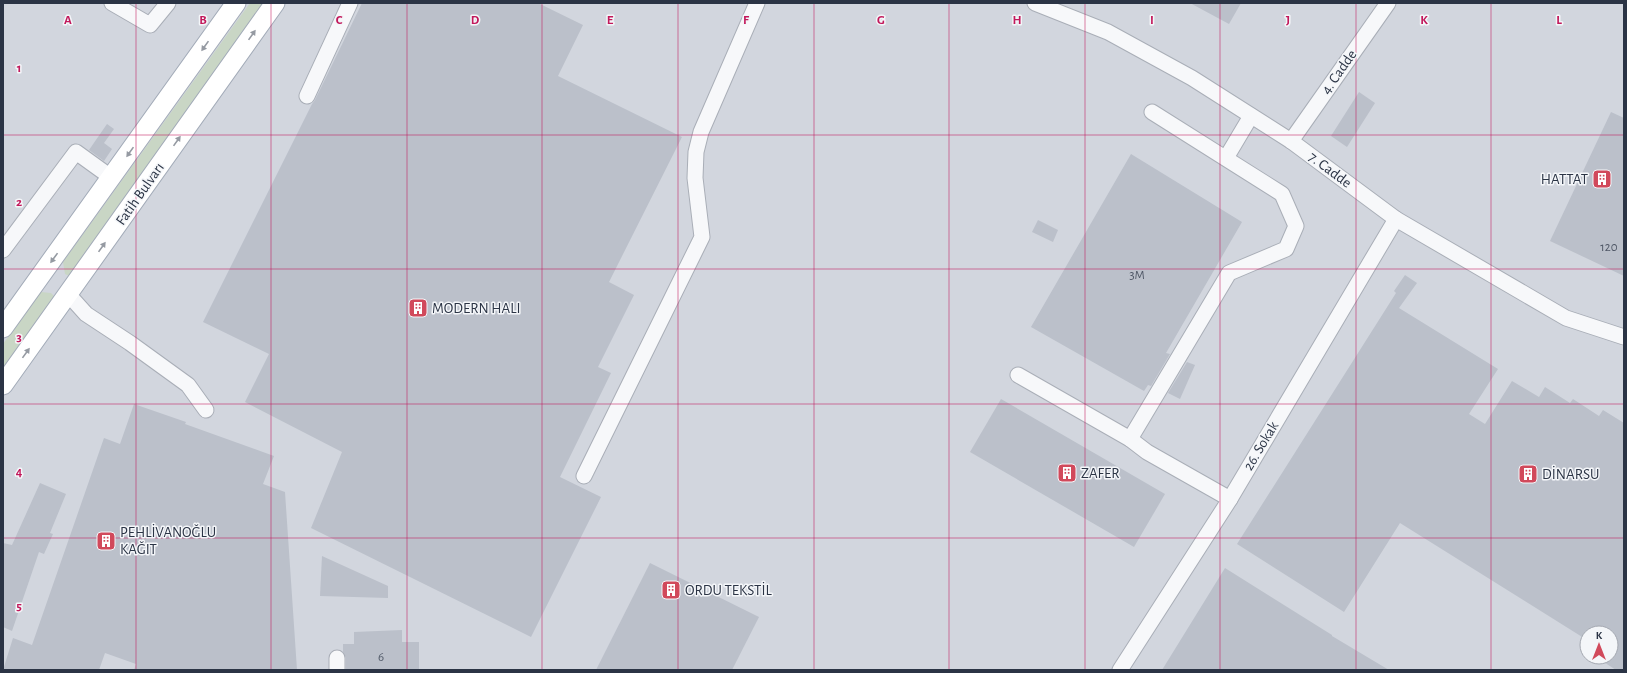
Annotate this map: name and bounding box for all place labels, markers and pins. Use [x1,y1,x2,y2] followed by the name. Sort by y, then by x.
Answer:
[1591,168,1613,190] building icon: HATTAT
[1541,172,1589,187] place label: HATTAT
[407,297,429,319] building icon: MODERN HALI
[432,301,521,316] place label: MODERN HALI
[1056,462,1078,484] building icon: ZAFER
[1517,463,1539,485] building icon: DİNARSU
[1542,465,1599,482] place label: DİNARSU
[1081,466,1120,481] place label: ZAFER
[120,523,216,557] place label: PEHLİVANOĞLU KAĞIT
[95,530,117,552] building icon: PEHLİVANOĞLU KAĞIT
[660,579,682,601] building icon: ORDU TEKSTİL
[685,581,772,598] place label: ORDU TEKSTİL

